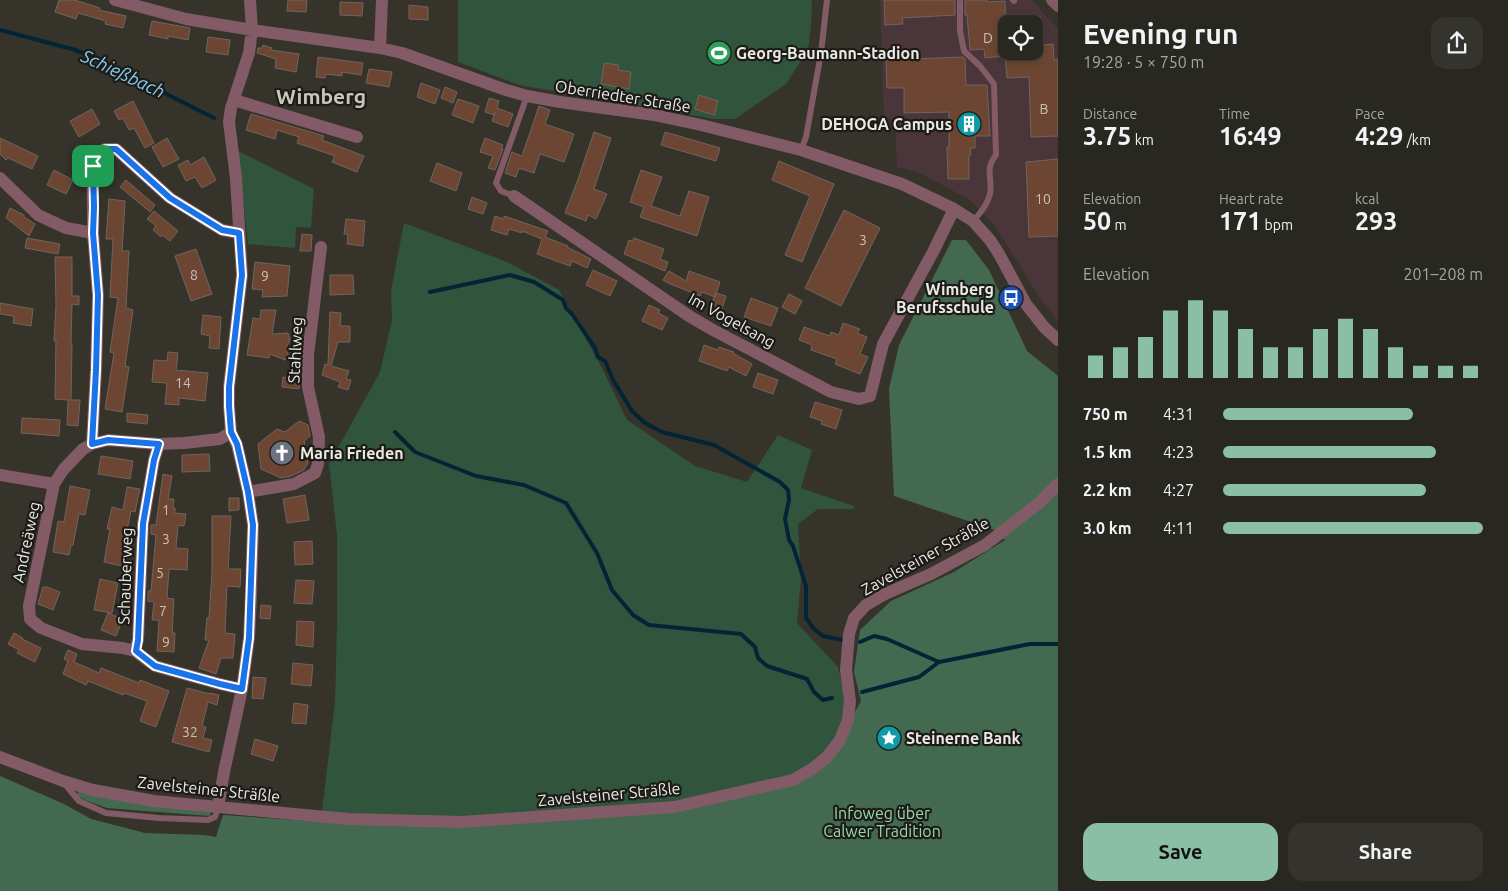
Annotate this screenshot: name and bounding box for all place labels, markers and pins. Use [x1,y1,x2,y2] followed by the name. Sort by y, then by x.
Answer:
[706,40,732,66] sports icon: Georg-Baumann-Stadion
[736,44,920,62] place label: Georg-Baumann-Stadion
[956,111,982,137] building icon: DEHOGA Campus
[821,115,952,133] place label: DEHOGA Campus
[72,145,114,187] pin
[896,280,994,316] place label: Wimberg Berufsschule
[998,285,1024,311] bus stop icon: Wimberg Berufsschule
[269,440,295,466] church icon: Maria Frieden
[300,444,404,462] place label: Maria Frieden
[876,725,902,751] place icon: Steinerne Bank
[906,729,1021,747] place label: Steinerne Bank

